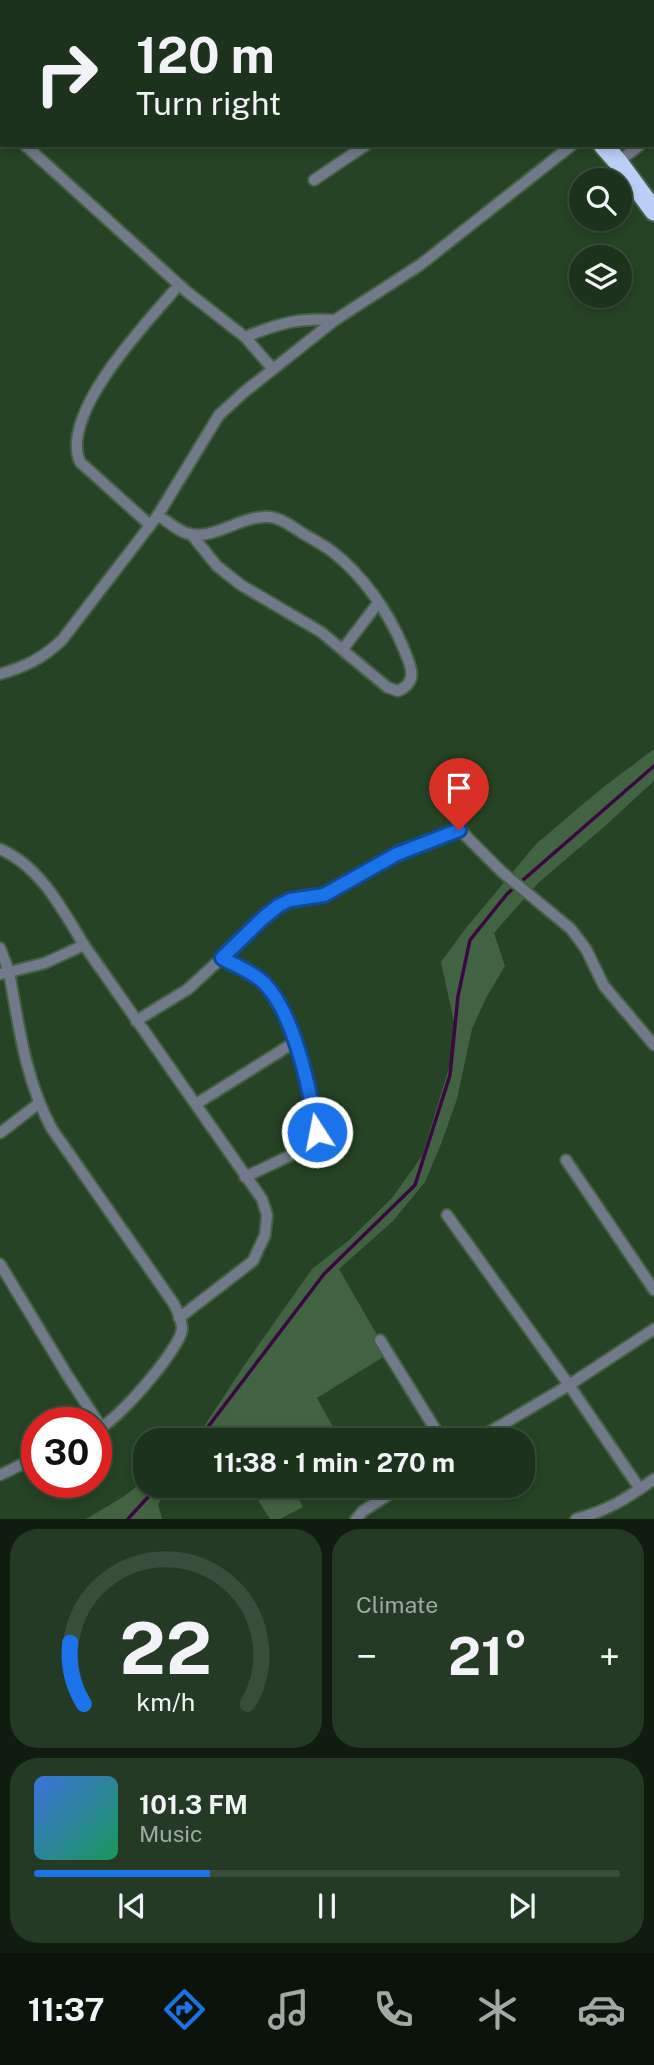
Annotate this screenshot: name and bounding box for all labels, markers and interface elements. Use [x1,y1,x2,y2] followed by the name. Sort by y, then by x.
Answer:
[136,26,275,84] text: 120 m
[21,28,112,119] icon: right
[136,85,281,122] text: Turn right
[569,168,632,308] map controls
[569,168,632,231] button: search
[569,245,632,308] button: layers
[429,758,489,830] pin
[440,769,478,807] icon: arrive
[280,1095,354,1169] position arrow
[21,1407,112,1498] speed limit sign: 30
[213,1447,455,1478] text: 11:38 · 1 min · 270 m
[356,1591,438,1618] text: Climate
[120,1606,212,1691] text: 22
[448,1626,528,1687] text: 21°
[356,1634,377,1679] text: −
[599,1634,620,1679] text: +
[137,1687,195,1717] text: km/h
[139,1789,248,1820] text: 101.3 FM
[139,1820,203,1847] text: Music
[113,1887,151,1925] icon: previous
[308,1887,346,1925] icon: pause
[503,1887,541,1925] icon: next
[160,1985,209,2034] icon: directions
[264,1985,313,2034] icon: music
[369,1985,418,2034] icon: phone
[473,1985,522,2034] icon: climate
[577,1985,626,2034] icon: car
[28,1991,104,2028] text: 11:37

